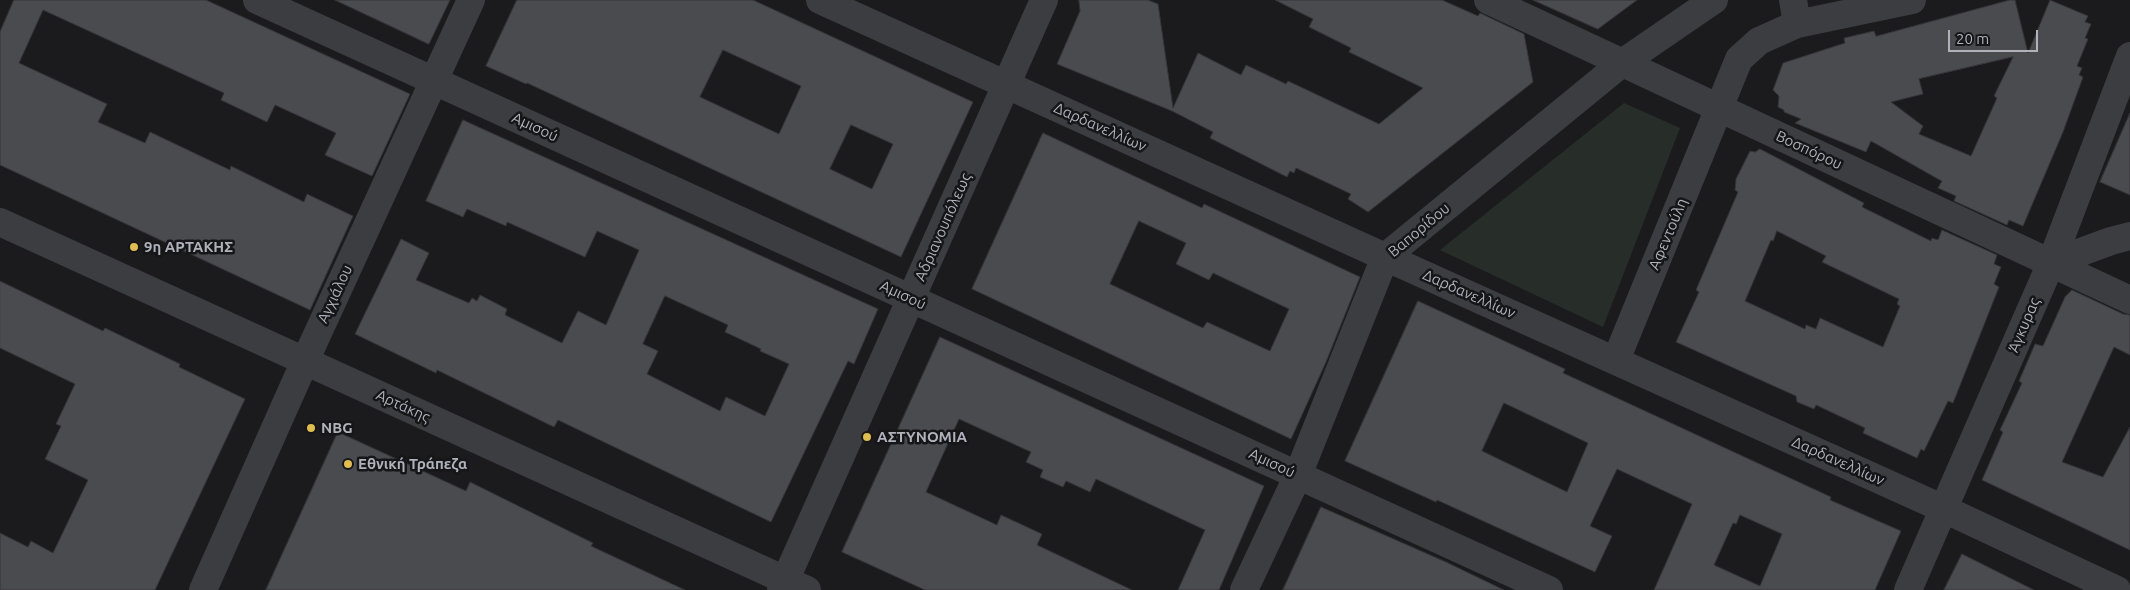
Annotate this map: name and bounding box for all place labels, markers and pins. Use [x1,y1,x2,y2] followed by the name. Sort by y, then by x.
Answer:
[144,238,233,256] place label: 9η ΑΡΤΑΚΗΣ
[128,241,140,253] marker: 9η ΑΡΤΑΚΗΣ
[321,419,353,437] place label: NBG
[305,422,317,434] marker: NBG
[877,428,967,446] place label: ΑΣΤΥΝΟΜΙΑ
[861,431,873,443] marker: ΑΣΤΥΝΟΜΙΑ
[358,455,467,473] place label: Εθνική Τράπεζα
[342,458,354,470] marker: Εθνική Τράπεζα

